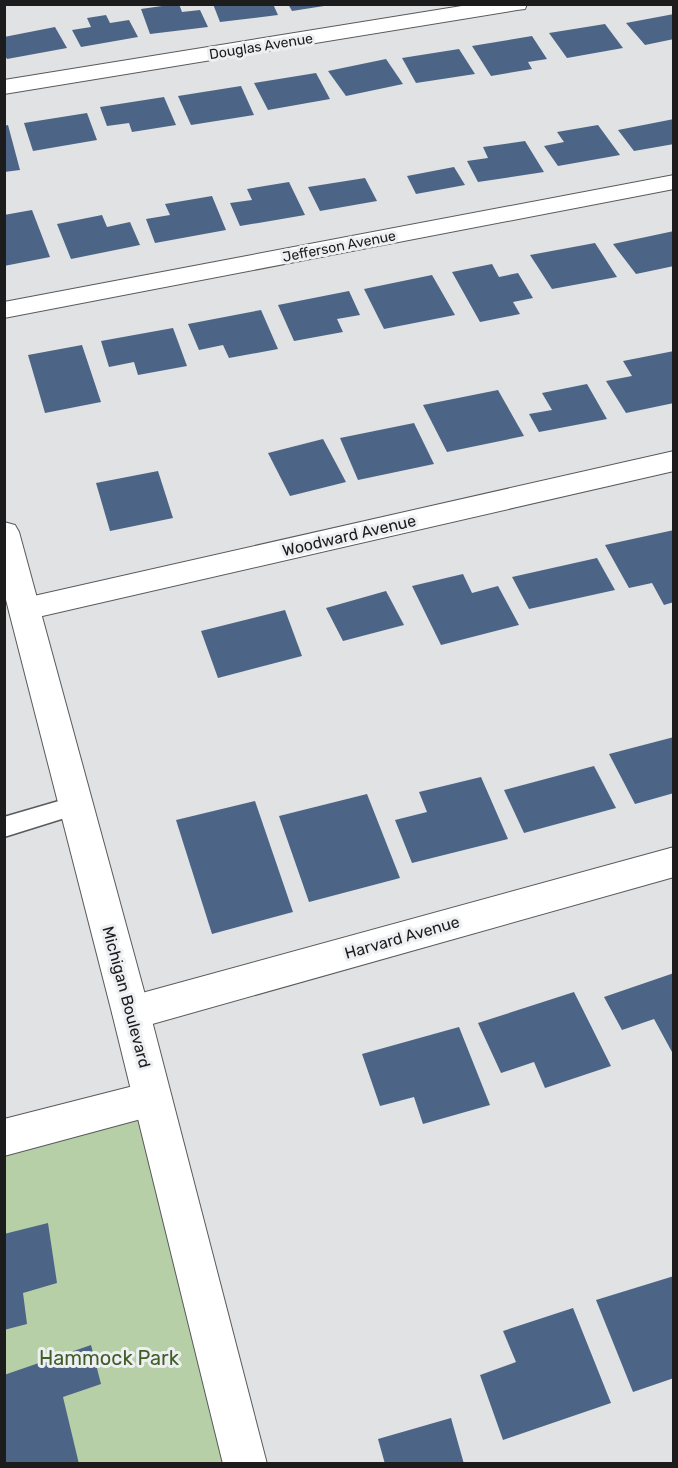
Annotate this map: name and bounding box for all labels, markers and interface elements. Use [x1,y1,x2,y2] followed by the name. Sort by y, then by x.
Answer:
[208,30,314,63] street label: Douglas Avenue
[281,227,397,266] street label: Jefferson Avenue
[280,511,418,560] street label: Woodward Avenue
[342,912,462,963] street label: Harvard Avenue
[98,924,155,1070] street label: Michigan Boulevard
[39,1346,180,1370] park label: Hammock Park

